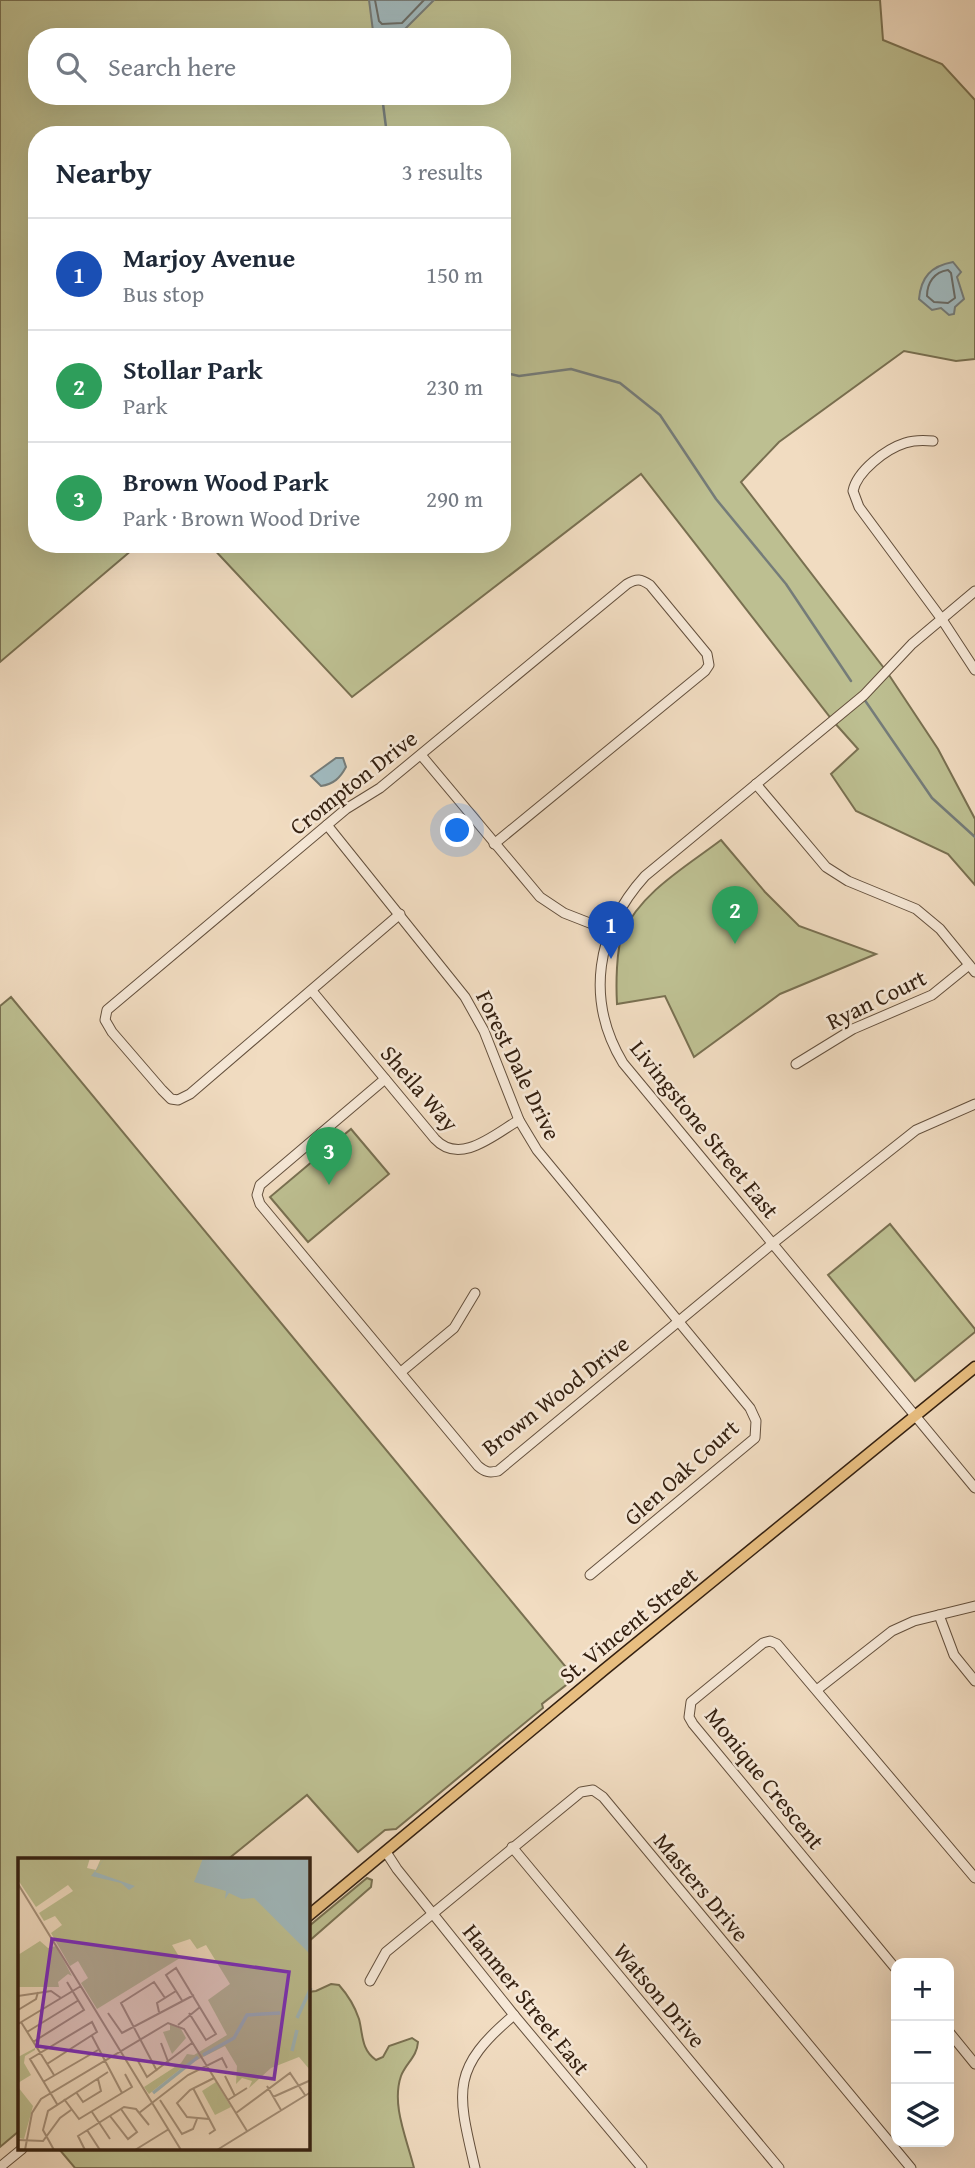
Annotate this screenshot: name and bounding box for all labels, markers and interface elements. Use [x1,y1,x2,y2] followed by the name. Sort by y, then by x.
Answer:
[28,28,511,105] search box
[108,47,236,86] text: Search here
[52,48,90,86] icon: search
[56,150,152,194] text: Nearby
[402,155,483,188] text: 3 results
[123,238,295,277] text: Marjoy Avenue
[73,258,85,291] text: 1
[426,258,483,291] text: 150 m
[123,277,204,310] text: Bus stop
[123,350,263,389] text: Stollar Park
[73,370,85,403] text: 2
[426,370,483,403] text: 230 m
[123,389,167,422] text: Park
[123,462,328,501] text: Brown Wood Park
[73,482,85,515] text: 3
[426,482,483,515] text: 290 m
[123,501,360,534] text: Park · Brown Wood Drive
[282,722,424,842] street label: Crompton Drive
[440,813,474,847] your location
[712,886,758,944] pin: 2
[588,901,634,959] pin: 1
[820,961,932,1037] street label: Ryan Court
[468,984,570,1146] street label: Forest Dale Drive
[623,1033,787,1225] street label: Livingstone Street East
[373,1038,467,1139] street label: Sheila Way
[306,1127,352,1185] pin: 3
[474,1327,636,1463] street label: Brown Wood Drive
[616,1411,746,1533] street label: Glen Oak Court
[552,1559,704,1691] street label: St. Vincent Street
[697,1700,833,1856] street label: Monique Crescent
[647,1825,757,1949] street label: Masters Drive
[18,1858,310,2150] inset map
[456,1916,598,2082] street label: Hanmer Street East
[606,1935,714,2055] street label: Watson Drive
[891,1958,954,2147] map controls
[891,1958,954,2021] button: +
[891,2021,954,2084] button: −
[891,2084,954,2147] button: layers

